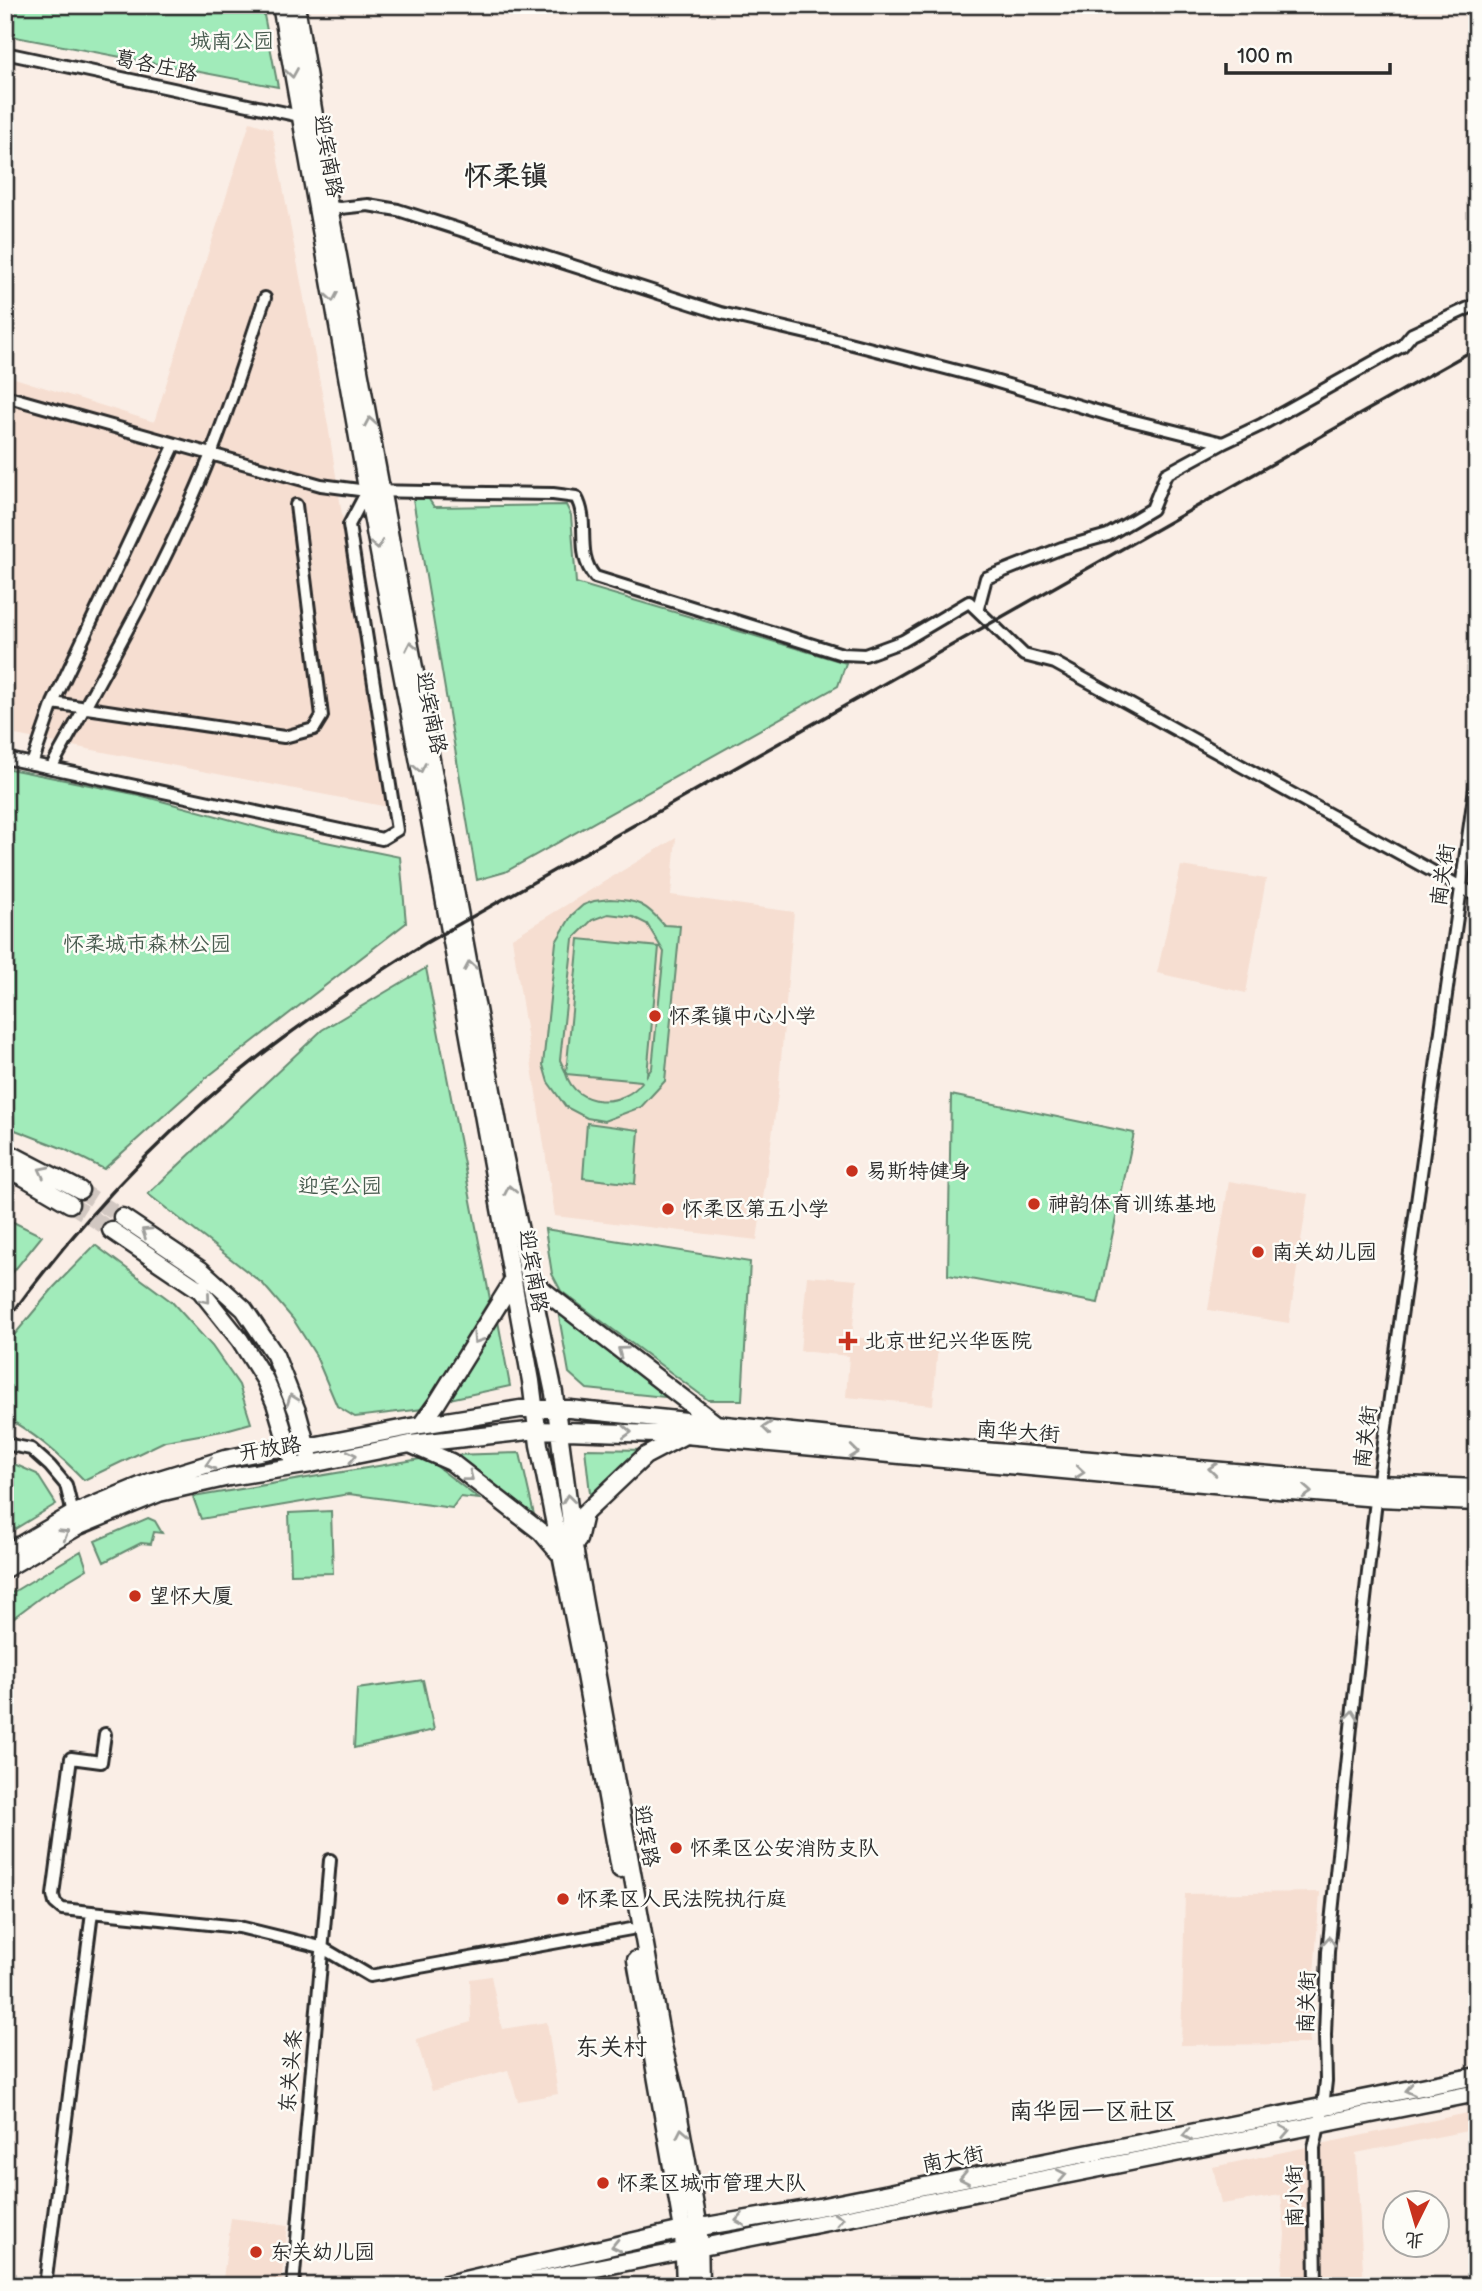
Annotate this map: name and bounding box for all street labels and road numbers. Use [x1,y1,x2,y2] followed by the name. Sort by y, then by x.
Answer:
[112,45,200,87] street label: 葛各庄路
[308,112,348,200] street label: 迎宾南路
[411,669,451,757] street label: 迎宾南路
[1426,842,1460,908] street label: 南关街
[513,1227,553,1315] street label: 迎宾南路
[1350,1404,1382,1470] street label: 南关街
[975,1417,1061,1447] street label: 南华大街
[237,1432,303,1466] street label: 开放路
[628,1803,664,1869] street label: 迎宾路
[1293,1970,1321,2034] street label: 南关街
[275,2028,307,2114] street label: 东关头条
[920,2141,986,2177] street label: 南大街
[1282,2164,1308,2228] street label: 南小街

